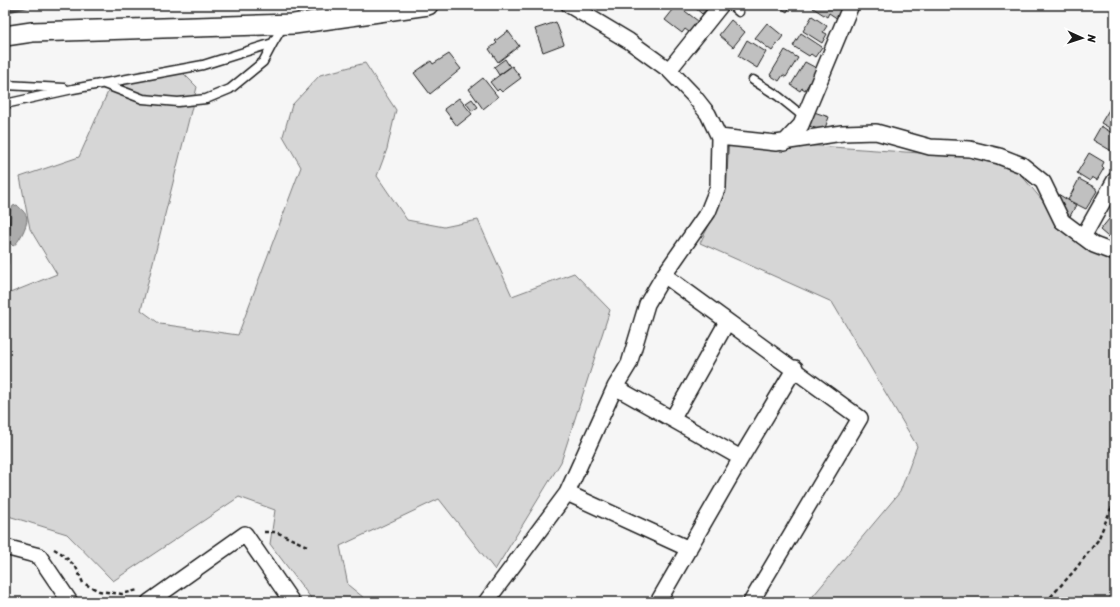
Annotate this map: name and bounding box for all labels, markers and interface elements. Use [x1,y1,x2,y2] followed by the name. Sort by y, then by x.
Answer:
[1062,18,1102,58] north arrow
[1082,33,1101,43] text: N

